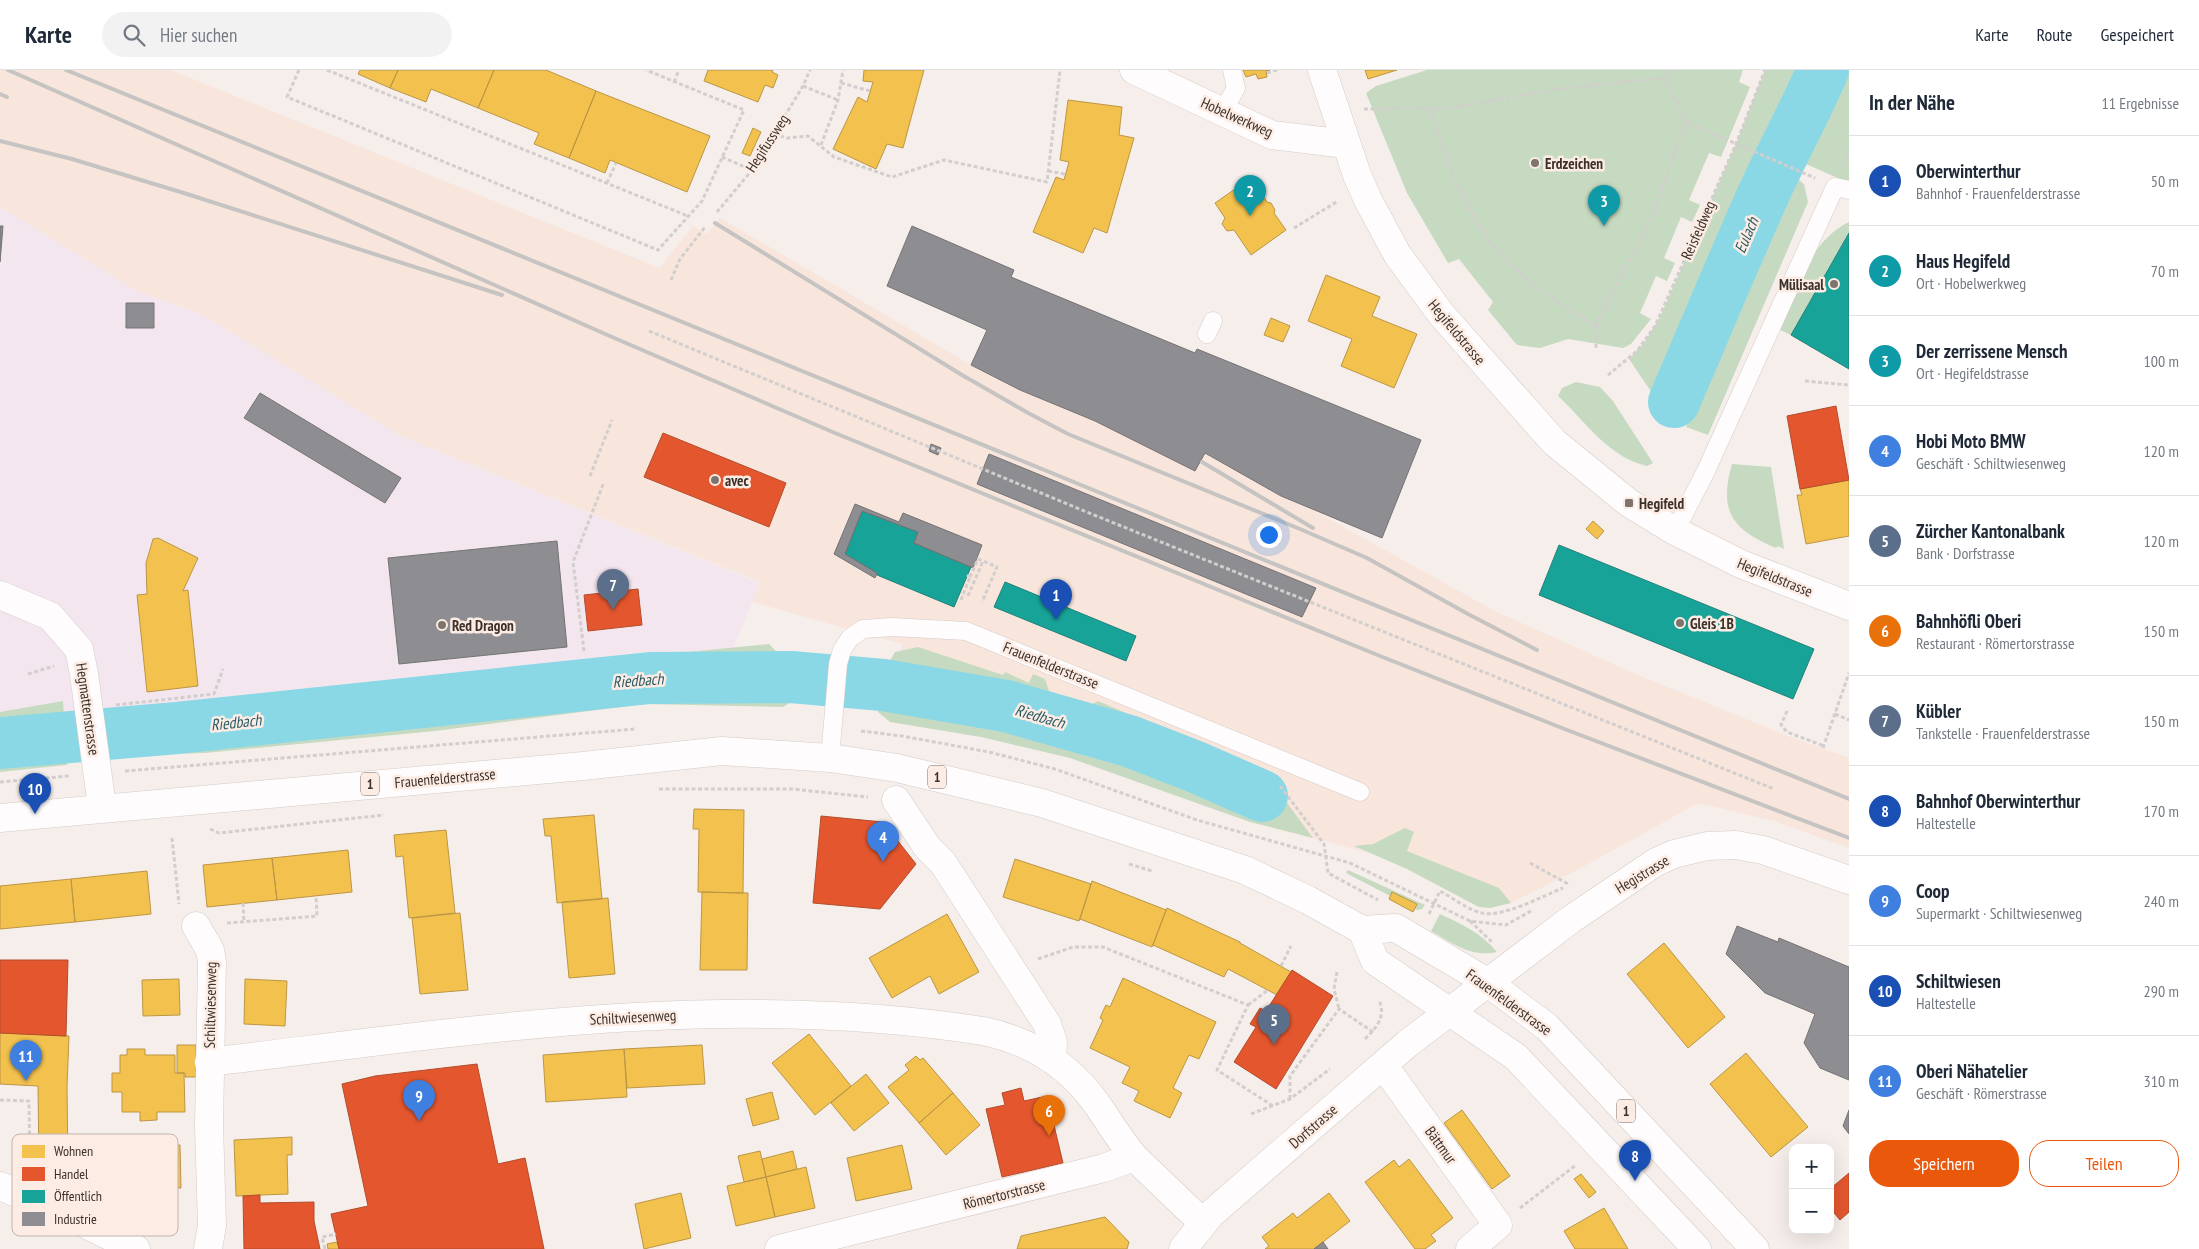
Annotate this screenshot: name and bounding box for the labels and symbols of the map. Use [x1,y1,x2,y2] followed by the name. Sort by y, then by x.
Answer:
[1198,93,1276,141] street label: Hobelwerkweg
[741,110,793,176] street label: Hegifussweg
[1545,154,1603,173] place label: Erdzeichen
[1529,157,1541,169] marker: Erdzeichen
[1234,175,1266,216] pin: 2
[1588,185,1620,226] pin: 3
[1677,198,1719,262] street label: Reisfeldweg
[1730,213,1763,256] water label: Eulach
[1779,275,1824,294] place label: Mülisaal
[1828,278,1840,290] marker: Mülisaal
[1424,295,1490,369] street label: Hegifeldstrasse
[725,471,750,490] place label: avec
[709,474,721,486] marker: avec
[1639,494,1685,513] place label: Hegifeld
[1623,497,1635,509] marker: Hegifeld
[1256,522,1282,548] your location
[1735,553,1815,601] street label: Hegifeldstrasse
[597,569,629,610] pin: 7
[1040,579,1072,620] pin: 1
[1690,614,1734,633] place label: Gleis 1B
[452,616,514,635] place label: Red Dragon
[1674,617,1686,629] marker: Gleis 1B
[436,619,448,631] marker: Red Dragon
[1000,637,1102,693] street label: Frauenfelderstrasse
[72,662,104,756] street label: Hegmattenstrasse
[612,668,665,692] water label: Riedbach
[1013,699,1068,733] water label: Riedbach
[210,709,263,735] water label: Riedbach
[394,764,496,792] street label: Frauenfelderstrasse
[928,766,946,789] road number: 1
[361,772,379,796] road number: 1
[19,773,51,814] pin: 10
[867,821,899,862] pin: 4
[1612,851,1672,897] street label: Hegistrasse
[200,962,220,1048] street label: Schiltwiesenweg
[1462,964,1556,1040] street label: Frauenfelderstrasse
[1258,1004,1290,1045] pin: 5
[589,1005,677,1029] street label: Schiltwiesenweg
[10,1040,42,1081] pin: 11
[403,1080,435,1121] pin: 9
[1033,1095,1065,1136] pin: 6
[1285,1100,1341,1152] street label: Dorfstrasse
[1617,1100,1635,1122] road number: 1
[1421,1123,1461,1168] street label: Bättmur
[12,1134,178,1236] legend
[1619,1140,1651,1181] pin: 8
[54,1142,93,1160] text: Wohnen
[54,1165,89,1183] text: Handel
[961,1175,1047,1213] street label: Römertorstrasse
[54,1187,102,1205] text: Öffentlich
[54,1210,97,1228] text: Industrie

